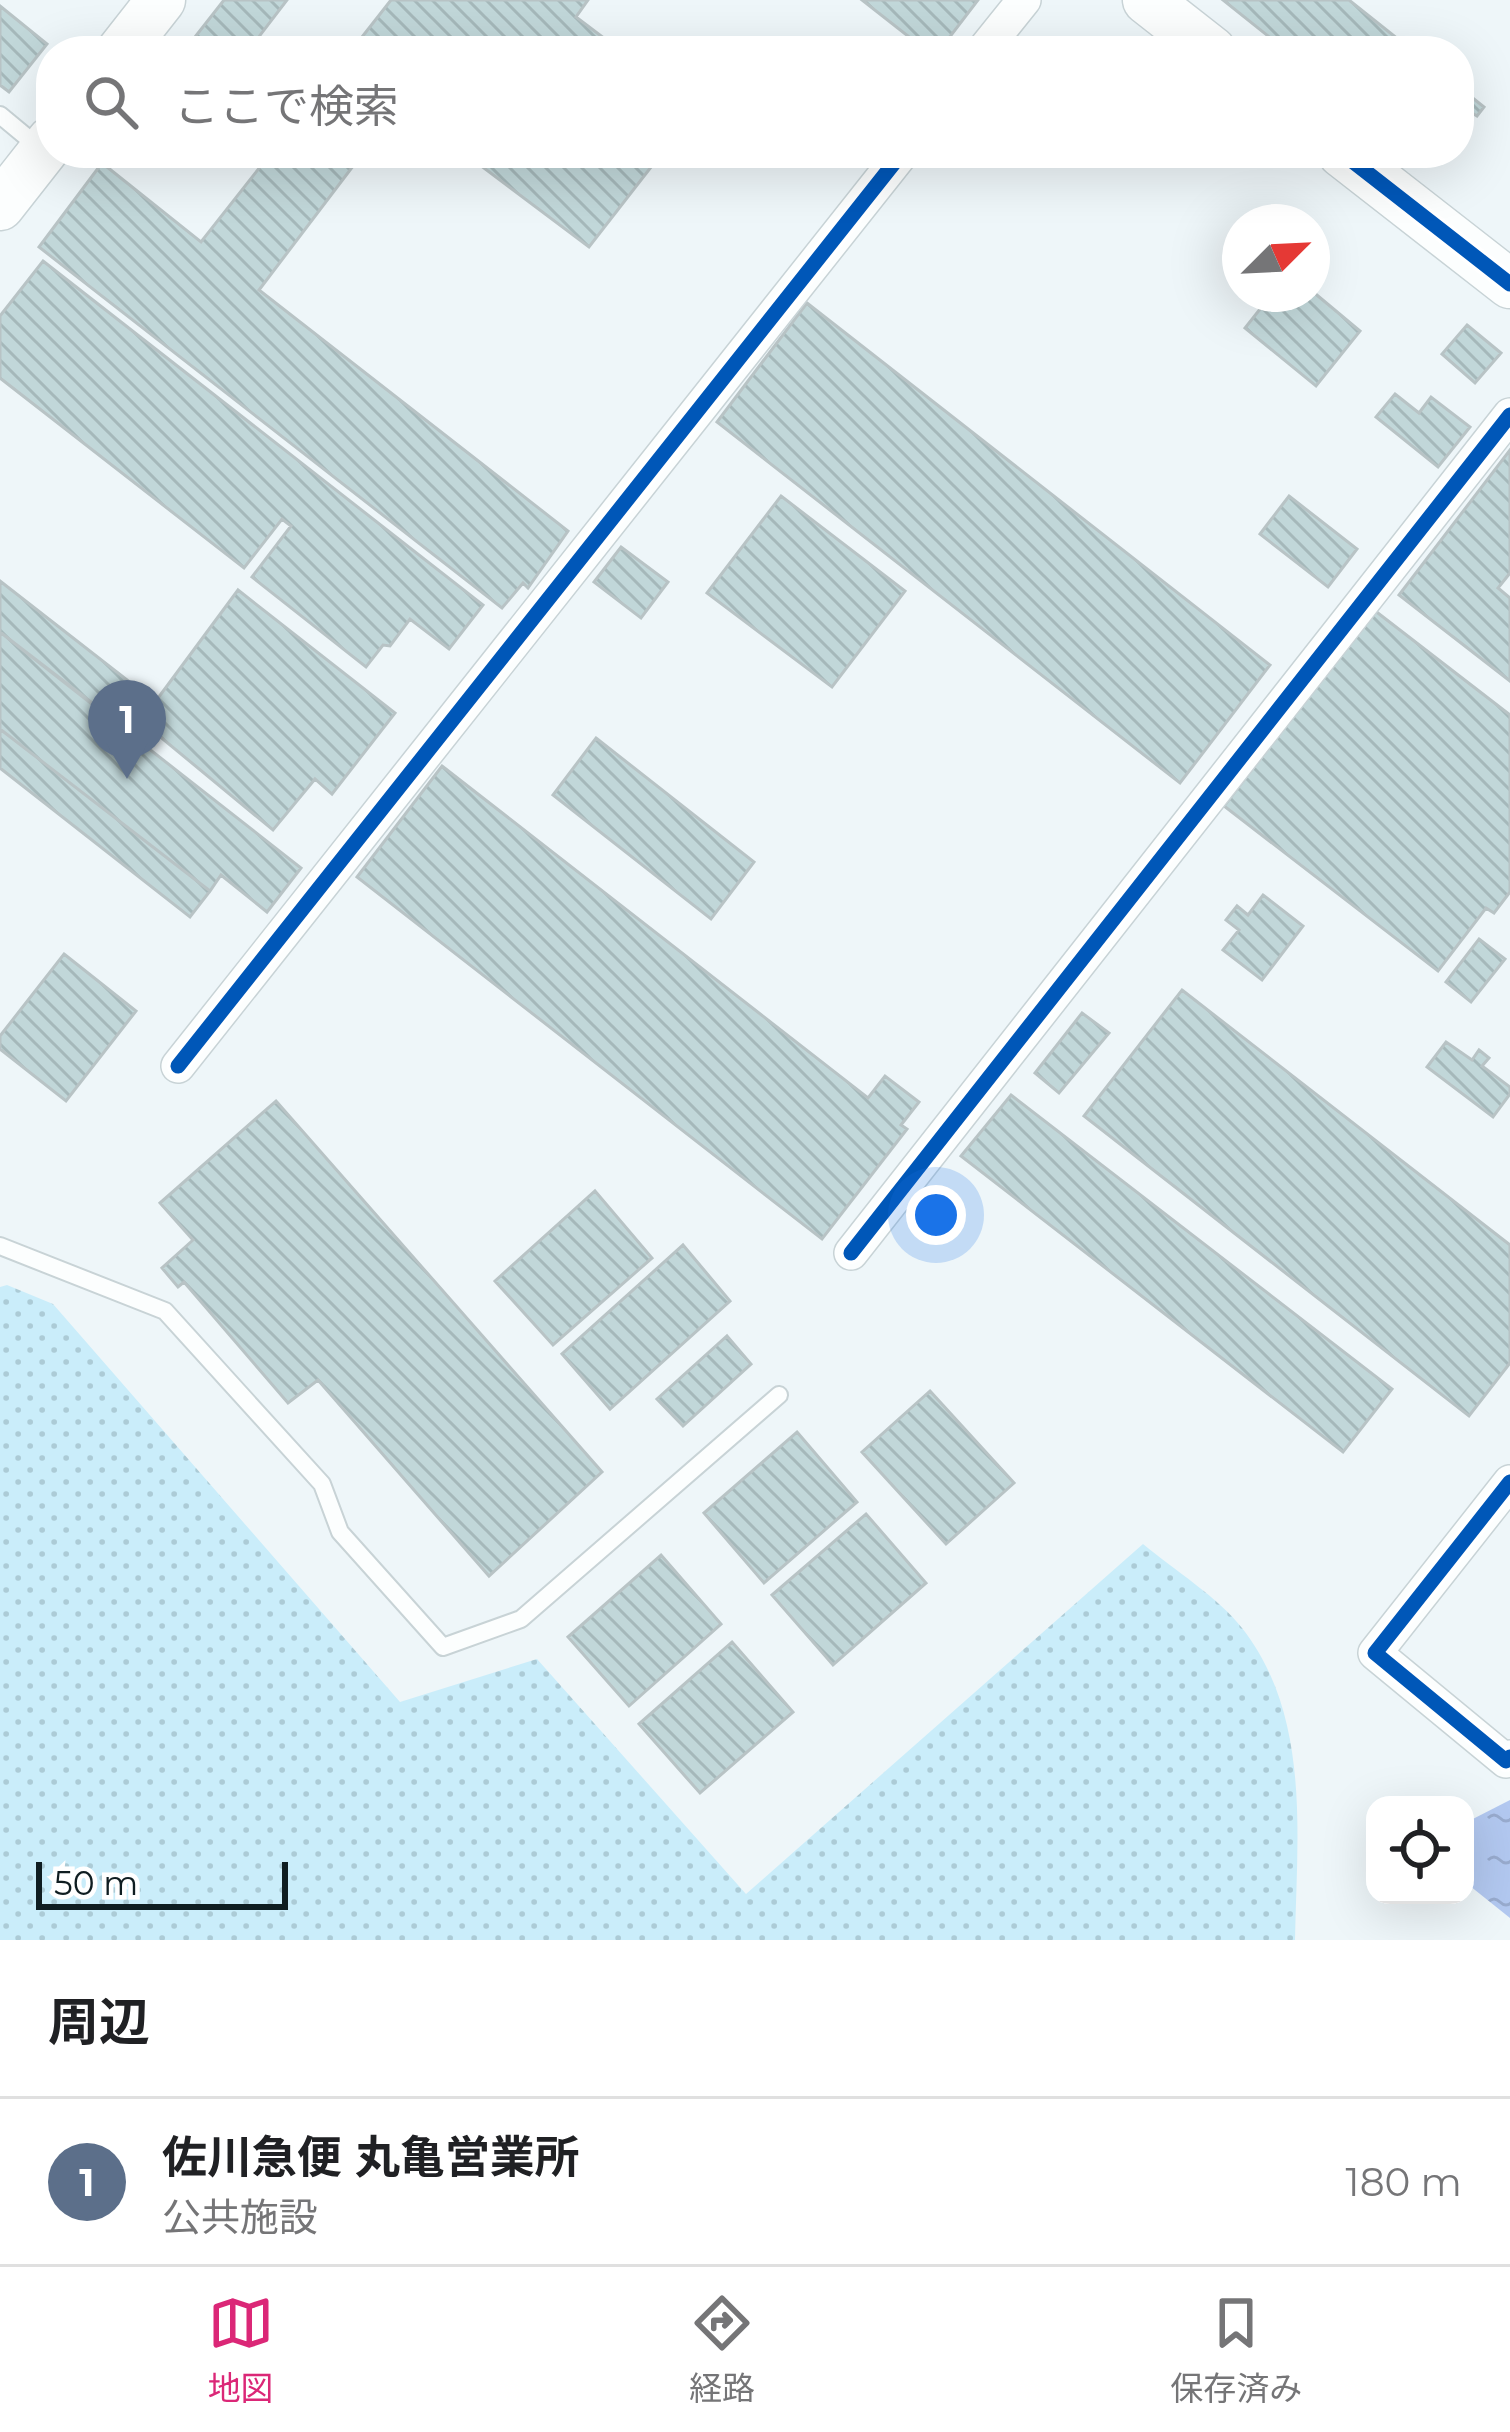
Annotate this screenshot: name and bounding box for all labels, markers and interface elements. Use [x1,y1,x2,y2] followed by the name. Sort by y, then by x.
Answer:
[36,36,1474,168] search box
[78,69,144,135] icon: search
[174,78,399,133] text: ここで検索
[1222,204,1330,312] north arrow
[88,680,166,779] pin: 1
[906,1185,966,1245] your location
[1366,1796,1474,1904] map controls
[1366,1796,1474,1904] button: locate
[36,1856,288,1909] scale bar
[54,1863,138,1903] text: 50 m
[48,1991,150,2053] text: 周辺
[162,2129,580,2184] text: 佐川急便 丸亀営業所
[79,2158,95,2206] text: 1
[1346,2158,1462,2206] text: 180 m
[162,2193,318,2241] text: 公共施設
[208,2290,274,2410] tab: 地図
[689,2290,755,2410] tab: 経路
[1170,2290,1302,2410] tab: 保存済み

